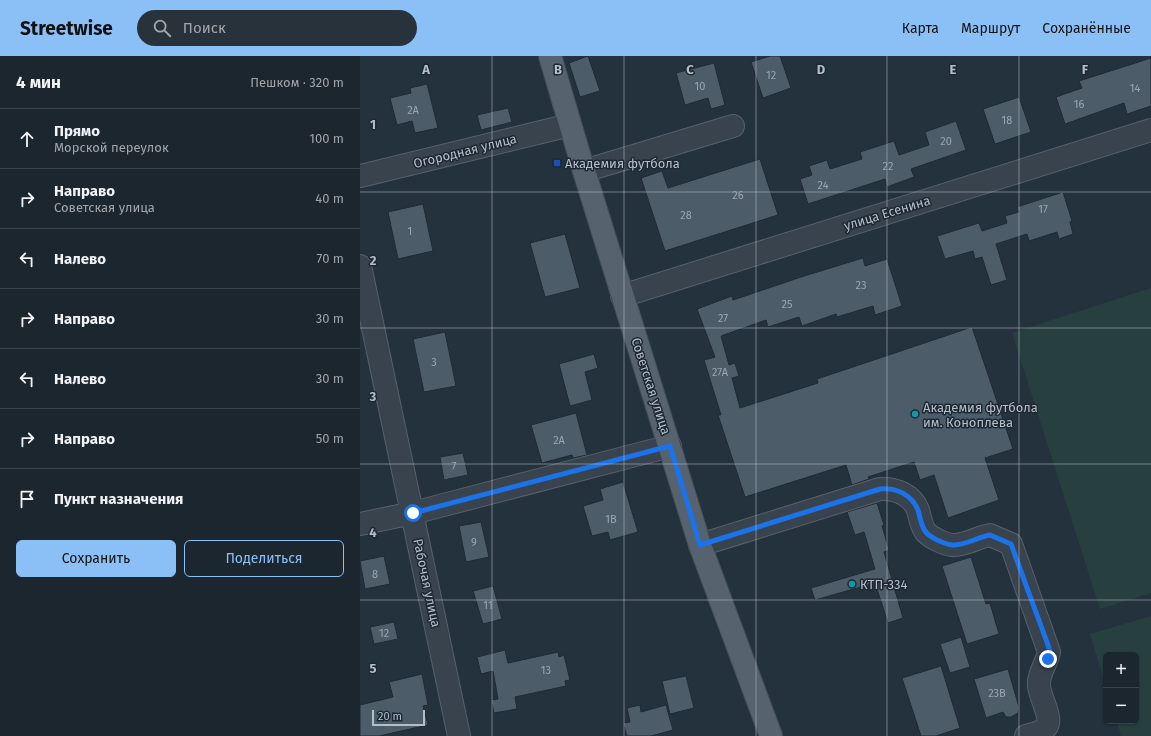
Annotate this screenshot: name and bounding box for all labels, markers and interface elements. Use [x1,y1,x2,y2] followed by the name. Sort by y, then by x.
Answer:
[137,10,417,46] search box
[20,17,113,40] text: Streetwise
[151,17,173,39] icon: search
[183,19,226,37] text: Поиск
[902,20,939,37] text: Карта
[961,20,1020,37] text: Маршрут
[1042,20,1131,37] text: Сохранённые
[421,62,430,77] text: A
[554,62,562,77] text: B
[686,62,694,77] text: C
[817,62,826,77] text: D
[950,62,957,77] text: E
[1082,62,1089,77] text: F
[766,69,776,82] house number: 12
[16,72,61,93] text: 4 мин
[250,75,344,90] text: Пешком · 320 m
[695,80,705,93] house number: 10
[1130,82,1140,95] house number: 14
[1074,98,1084,111] house number: 16
[407,104,420,117] house number: 2А
[1002,114,1012,127] house number: 18
[370,117,376,132] text: 1
[54,122,100,140] text: Прямо
[16,128,38,150] icon: ahead
[309,131,344,146] text: 100 m
[412,131,518,171] street label: Огородная улица
[940,135,952,148] house number: 20
[54,140,169,155] text: Морской переулок
[565,156,680,171] place label: Академия футбола
[552,158,562,168] marker: Академия футбола
[883,160,893,173] house number: 22
[818,179,829,192] house number: 24
[54,182,115,200] text: Направо
[16,188,38,210] icon: right
[732,189,744,202] house number: 26
[315,191,344,206] text: 40 m
[842,193,932,233] street label: улица Есенина
[54,200,155,215] text: Советская улица
[1038,203,1048,216] house number: 17
[680,209,692,222] house number: 28
[408,225,412,238] house number: 1
[16,248,38,270] icon: left
[54,250,106,268] text: Налево
[317,251,344,266] text: 70 m
[370,253,377,268] text: 2
[856,279,866,292] house number: 23
[782,298,793,311] house number: 25
[16,308,38,330] icon: right
[54,310,115,328] text: Направо
[316,311,344,326] text: 30 m
[718,312,728,325] house number: 27
[628,336,674,436] street label: Советская улица
[431,356,437,369] house number: 3
[712,366,729,379] house number: 27А
[16,368,38,390] icon: left
[54,370,106,388] text: Налево
[316,371,344,386] text: 30 m
[369,389,377,404] text: 3
[923,400,1038,430] place label: Академия футбола им. Коноплева
[910,409,920,419] marker: Академия футбола им. Коноплева
[16,428,38,450] icon: right
[54,430,115,448] text: Направо
[316,431,344,446] text: 50 m
[553,434,566,447] house number: 2А
[452,460,457,473] house number: 7
[16,488,38,510] icon: arrive
[54,490,183,508] text: Пункт назначения
[404,504,422,522] route start
[605,513,617,526] house number: 1В
[369,525,377,540] text: 4
[471,536,477,549] house number: 9
[410,537,444,629] street label: Рабочая улица
[16,540,176,577] button: Сохранить
[184,540,344,577] button: Поделиться
[372,568,378,581] house number: 8
[860,577,908,592] place label: КТП-334
[847,579,857,589] marker: КТП-334
[483,599,493,612] house number: 11
[379,627,389,640] house number: 12
[1039,650,1057,668] route end
[1103,652,1139,724] map controls
[1103,652,1139,688] button: +
[370,661,377,676] text: 5
[541,664,551,677] house number: 13
[988,687,1006,700] house number: 23В
[1103,688,1139,724] button: −
[372,708,425,727] scale bar
[378,710,402,723] text: 20 m

